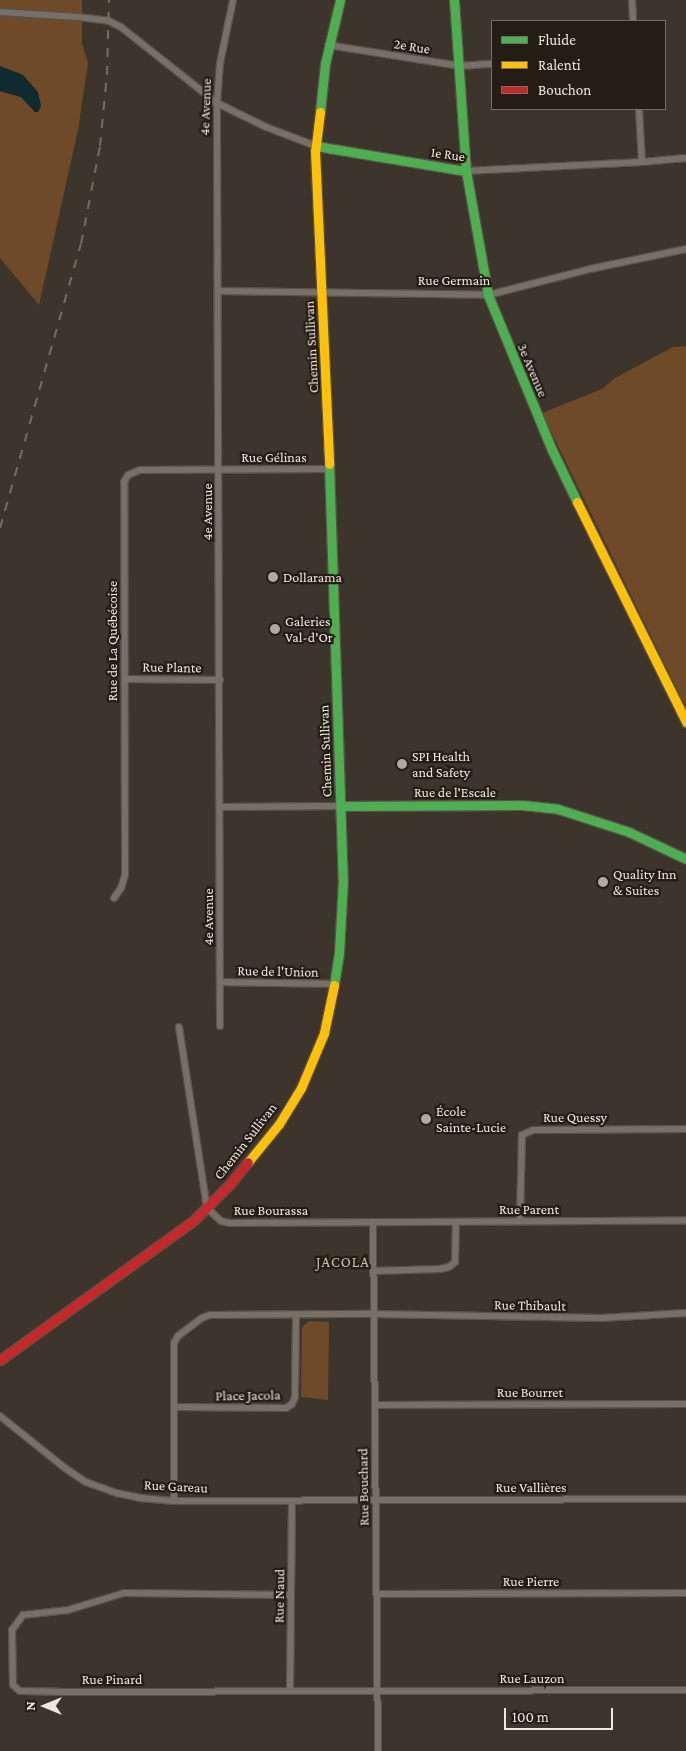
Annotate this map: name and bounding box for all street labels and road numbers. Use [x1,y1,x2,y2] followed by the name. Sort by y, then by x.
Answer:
[393,35,431,57] street label: 2e Rue
[196,78,214,136] street label: 4e Avenue
[430,143,466,165] street label: 1e Rue
[418,272,490,288] street label: Rue Germain
[300,300,322,394] street label: Chemin Sullivan
[514,341,552,399] street label: 3e Avenue
[241,449,307,465] street label: Rue Gélinas
[199,483,215,541] street label: 4e Avenue
[104,581,120,701] street label: Rue de La Québécoise
[142,658,202,676] street label: Rue Plante
[315,705,335,797] street label: Chemin Sullivan
[414,784,496,800] street label: Rue de l'Escale
[200,888,216,946] street label: 4e Avenue
[237,962,319,980] street label: Rue de l'Union
[210,1099,280,1183] street label: Chemin Sullivan
[543,1109,607,1125] street label: Rue Quessy
[499,1201,559,1217] street label: Rue Parent
[234,1202,308,1218] street label: Rue Bourassa
[494,1296,566,1314] street label: Rue Thibault
[497,1384,563,1400] street label: Rue Bourret
[215,1386,281,1404] street label: Place Jacola
[354,1448,372,1526] street label: Rue Bouchard
[144,1476,208,1496] street label: Rue Gareau
[495,1479,567,1495] street label: Rue Vallières
[270,1569,288,1623] street label: Rue Naud
[503,1573,559,1589] street label: Rue Pierre
[499,1670,565,1686] street label: Rue Lauzon
[82,1671,142,1687] street label: Rue Pinard

